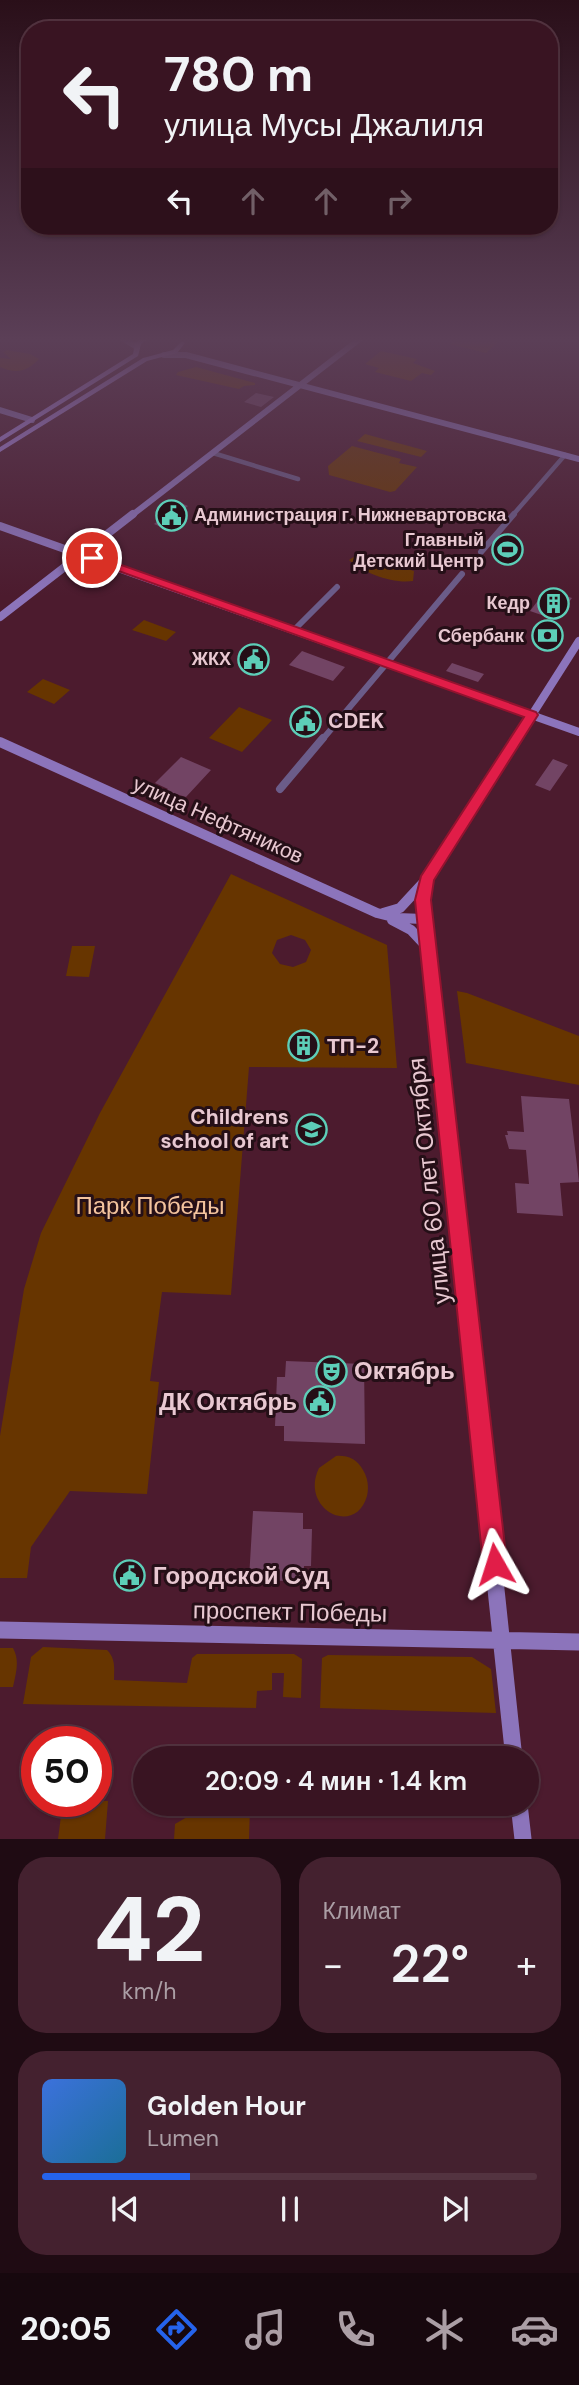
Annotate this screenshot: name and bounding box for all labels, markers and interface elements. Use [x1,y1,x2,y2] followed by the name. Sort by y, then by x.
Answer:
[164,42,313,106] text: 780 m
[49,49,140,140] icon: left
[164,104,484,146] text: улица Мусы Джалиля
[161,182,199,220] icon: left
[234,182,272,220] icon: ahead
[307,182,345,220] icon: ahead
[380,182,418,220] icon: right
[154,498,188,532] public building icon: Администрация г. Нижневартовска
[194,503,507,527] place label: Администрация г. Нижневартовска
[62,528,122,588] pin
[353,528,484,573] place label: Главный Детский Центр
[490,533,524,567] sports icon: Главный Детский Центр
[73,539,111,577] icon: arrive
[536,586,570,620] building icon: Кедр
[487,591,530,615] place label: Кедр
[530,619,564,653] bank icon: Сбербанк
[438,624,525,648] place label: Сбербанк
[237,642,271,676] public building icon: ЖКХ
[191,647,231,671] place label: ЖКХ
[288,704,322,738] public building icon: CDEK
[328,707,385,735] place label: CDEK
[128,770,308,870] street label: улица Нефтяников
[287,1029,321,1063] building icon: ТП-2
[327,1032,379,1060] place label: ТП-2
[400,1056,457,1306] street label: улица 60 лет Октября
[160,1103,289,1155] place label: Childrens school of art
[295,1112,329,1146] school or university icon: Childrens school of art
[76,1190,224,1221] park label: Парк Победы
[314,1354,348,1388] theatre icon: Октябрь
[354,1355,455,1386] place label: Октябрь
[303,1385,337,1419] public building icon: ДК Октябрь
[159,1386,297,1417] place label: ДК Октябрь
[458,1527,532,1601] position arrow
[113,1559,147,1593] public building icon: Городской Суд
[153,1560,329,1591] place label: Городской Суд
[193,1594,387,1629] street label: проспект Победы
[21,1726,112,1817] speed limit sign: 50
[205,1764,467,1798] text: 20:09 · 4 мин · 1.4 km
[93,1871,205,1989] text: 42
[323,1896,401,1926] text: Климат
[390,1930,469,1998] text: 22°
[323,1940,343,1990] text: −
[516,1940,537,1990] text: +
[122,1976,176,2006] text: km/h
[147,2089,306,2123] text: Golden Hour
[147,2123,219,2153] text: Lumen
[106,2190,144,2228] icon: previous
[271,2190,309,2228] icon: pause
[436,2190,474,2228] icon: next
[152,2305,201,2354] icon: directions
[241,2305,290,2354] icon: music
[331,2305,380,2354] icon: phone
[420,2305,469,2354] icon: climate
[510,2305,559,2354] icon: car
[20,2308,112,2350] text: 20:05

